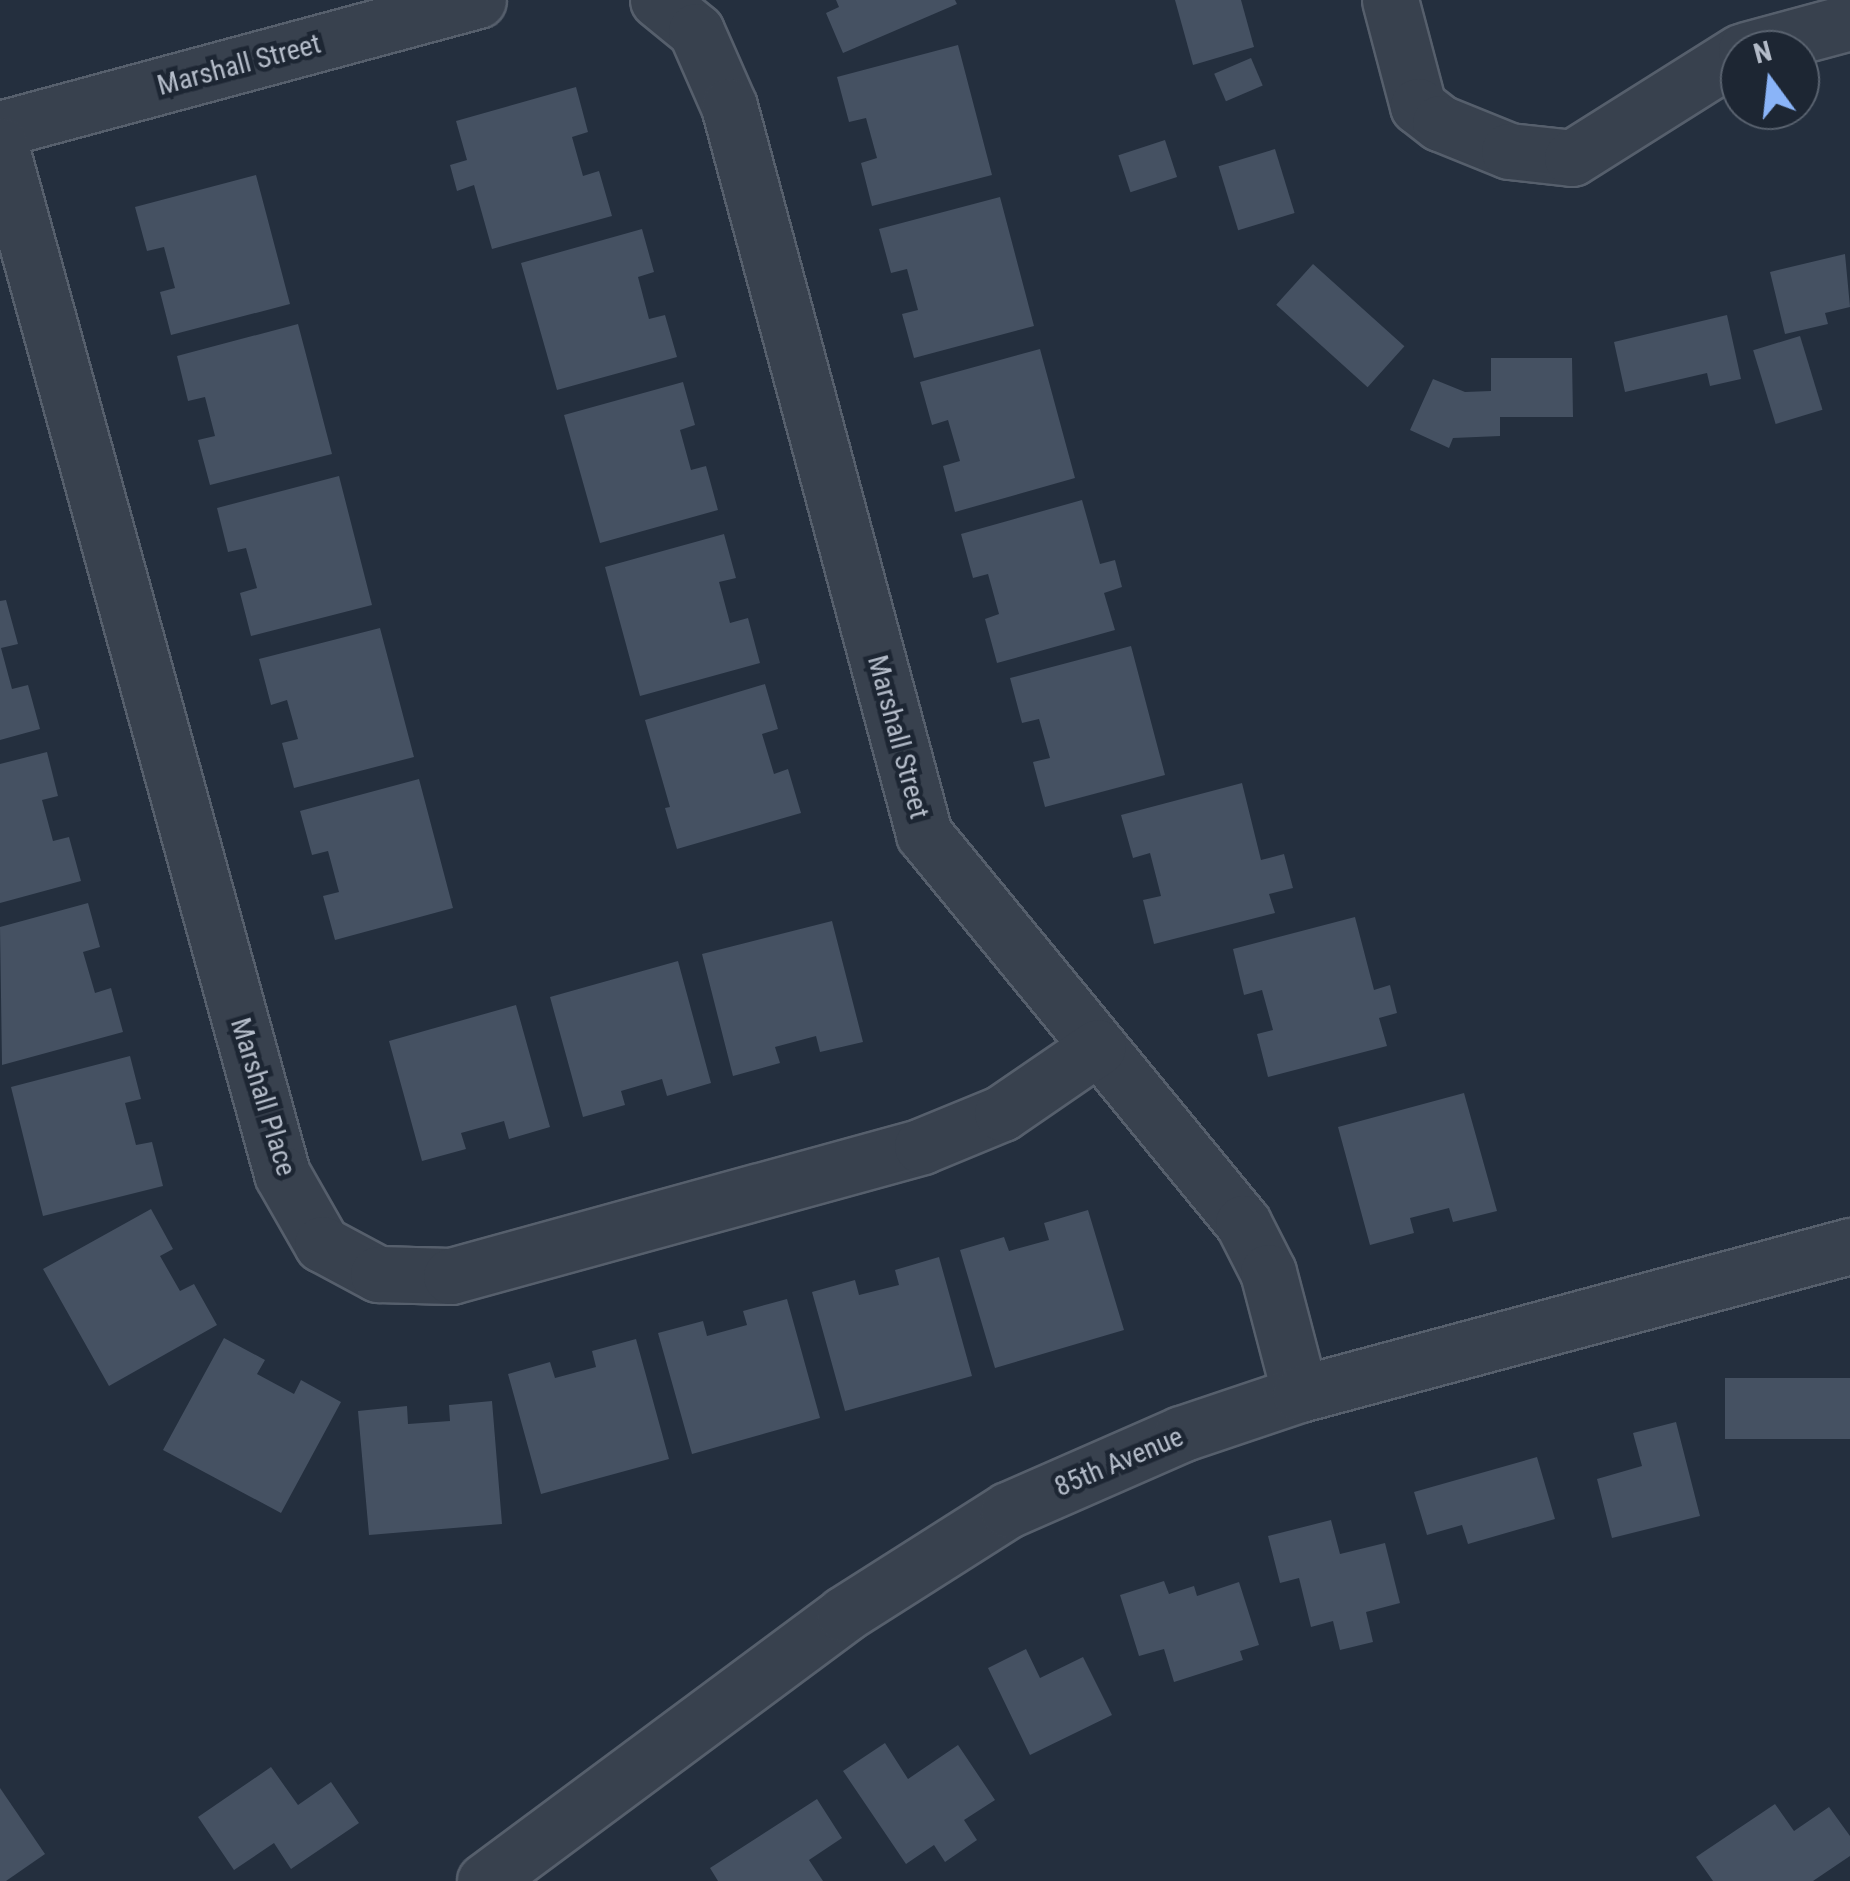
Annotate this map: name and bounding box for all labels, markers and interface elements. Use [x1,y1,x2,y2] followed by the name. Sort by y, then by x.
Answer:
[154,27,324,103] street label: Marshall Street
[1720,30,1820,130] north arrow
[1750,34,1775,71] text: N
[860,652,936,822] street label: Marshall Street
[223,1014,303,1180] street label: Marshall Place
[1050,1420,1188,1504] street label: 85th Avenue

